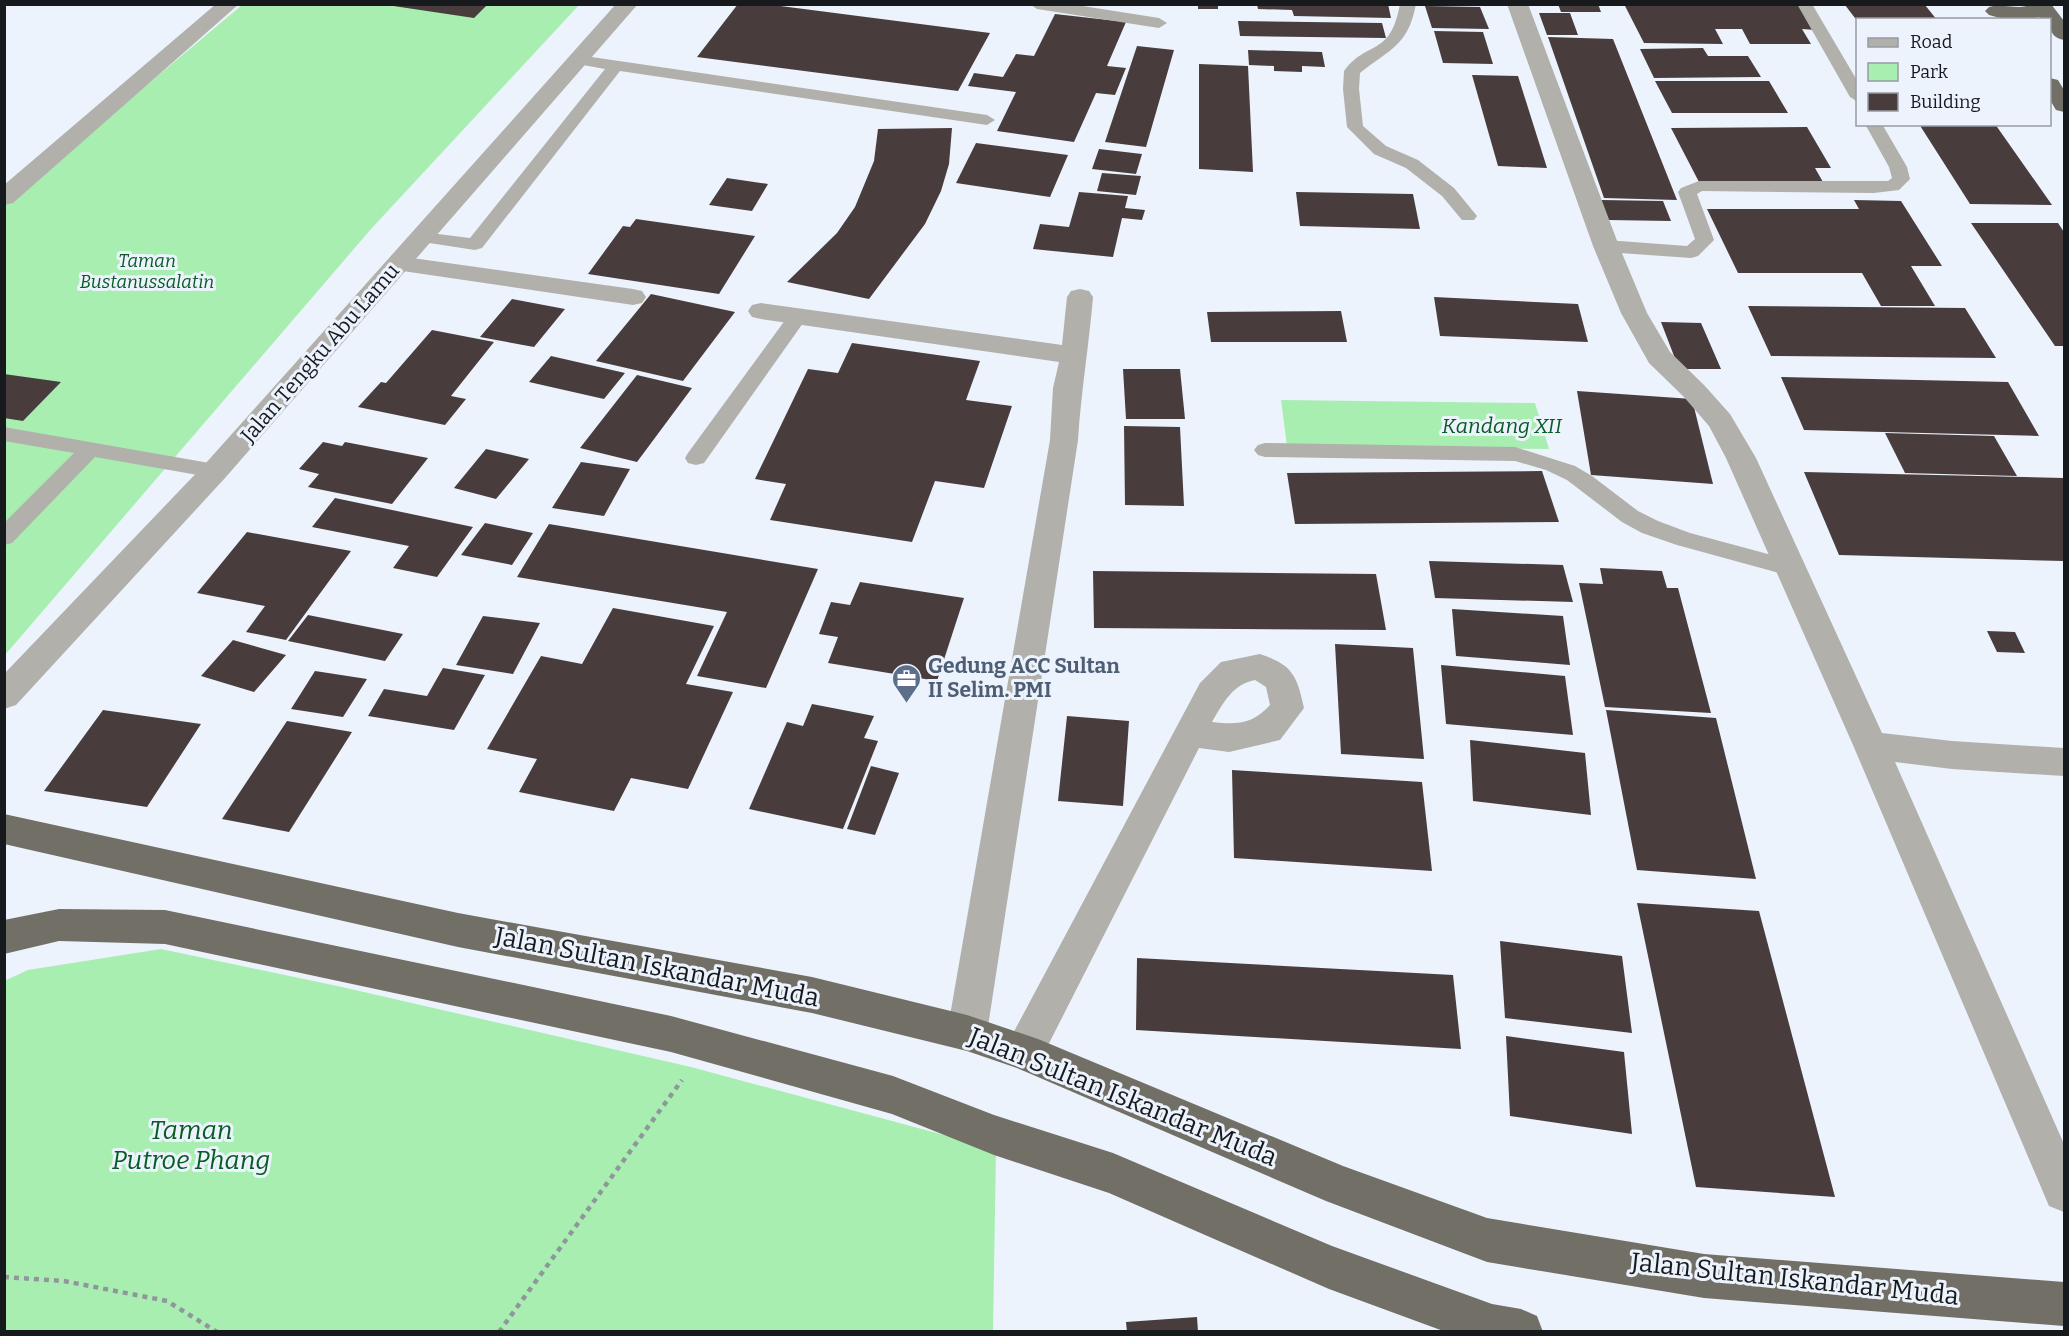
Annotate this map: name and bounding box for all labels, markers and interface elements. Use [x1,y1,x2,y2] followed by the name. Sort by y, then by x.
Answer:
[1856,18,2051,126] legend
[1910,31,1953,53] text: Road
[1910,61,1949,83] text: Park
[1910,91,1981,113] text: Building
[80,250,214,293] park label: Taman Bustanussalatin
[234,258,405,449] street label: Jalan Tengku Abu Lamu
[1442,413,1563,439] park label: Kandang XII
[928,653,1120,703] place label: Gedung ACC Sultan II Selim. PMI
[891,662,923,704] office icon: Gedung ACC Sultan II Selim. PMI
[491,920,822,1014] street label: Jalan Sultan Iskandar Muda
[964,1021,1282,1173] street label: Jalan Sultan Iskandar Muda
[112,1115,270,1176] park label: Taman Putroe Phang
[1629,1246,1960,1312] street label: Jalan Sultan Iskandar Muda

